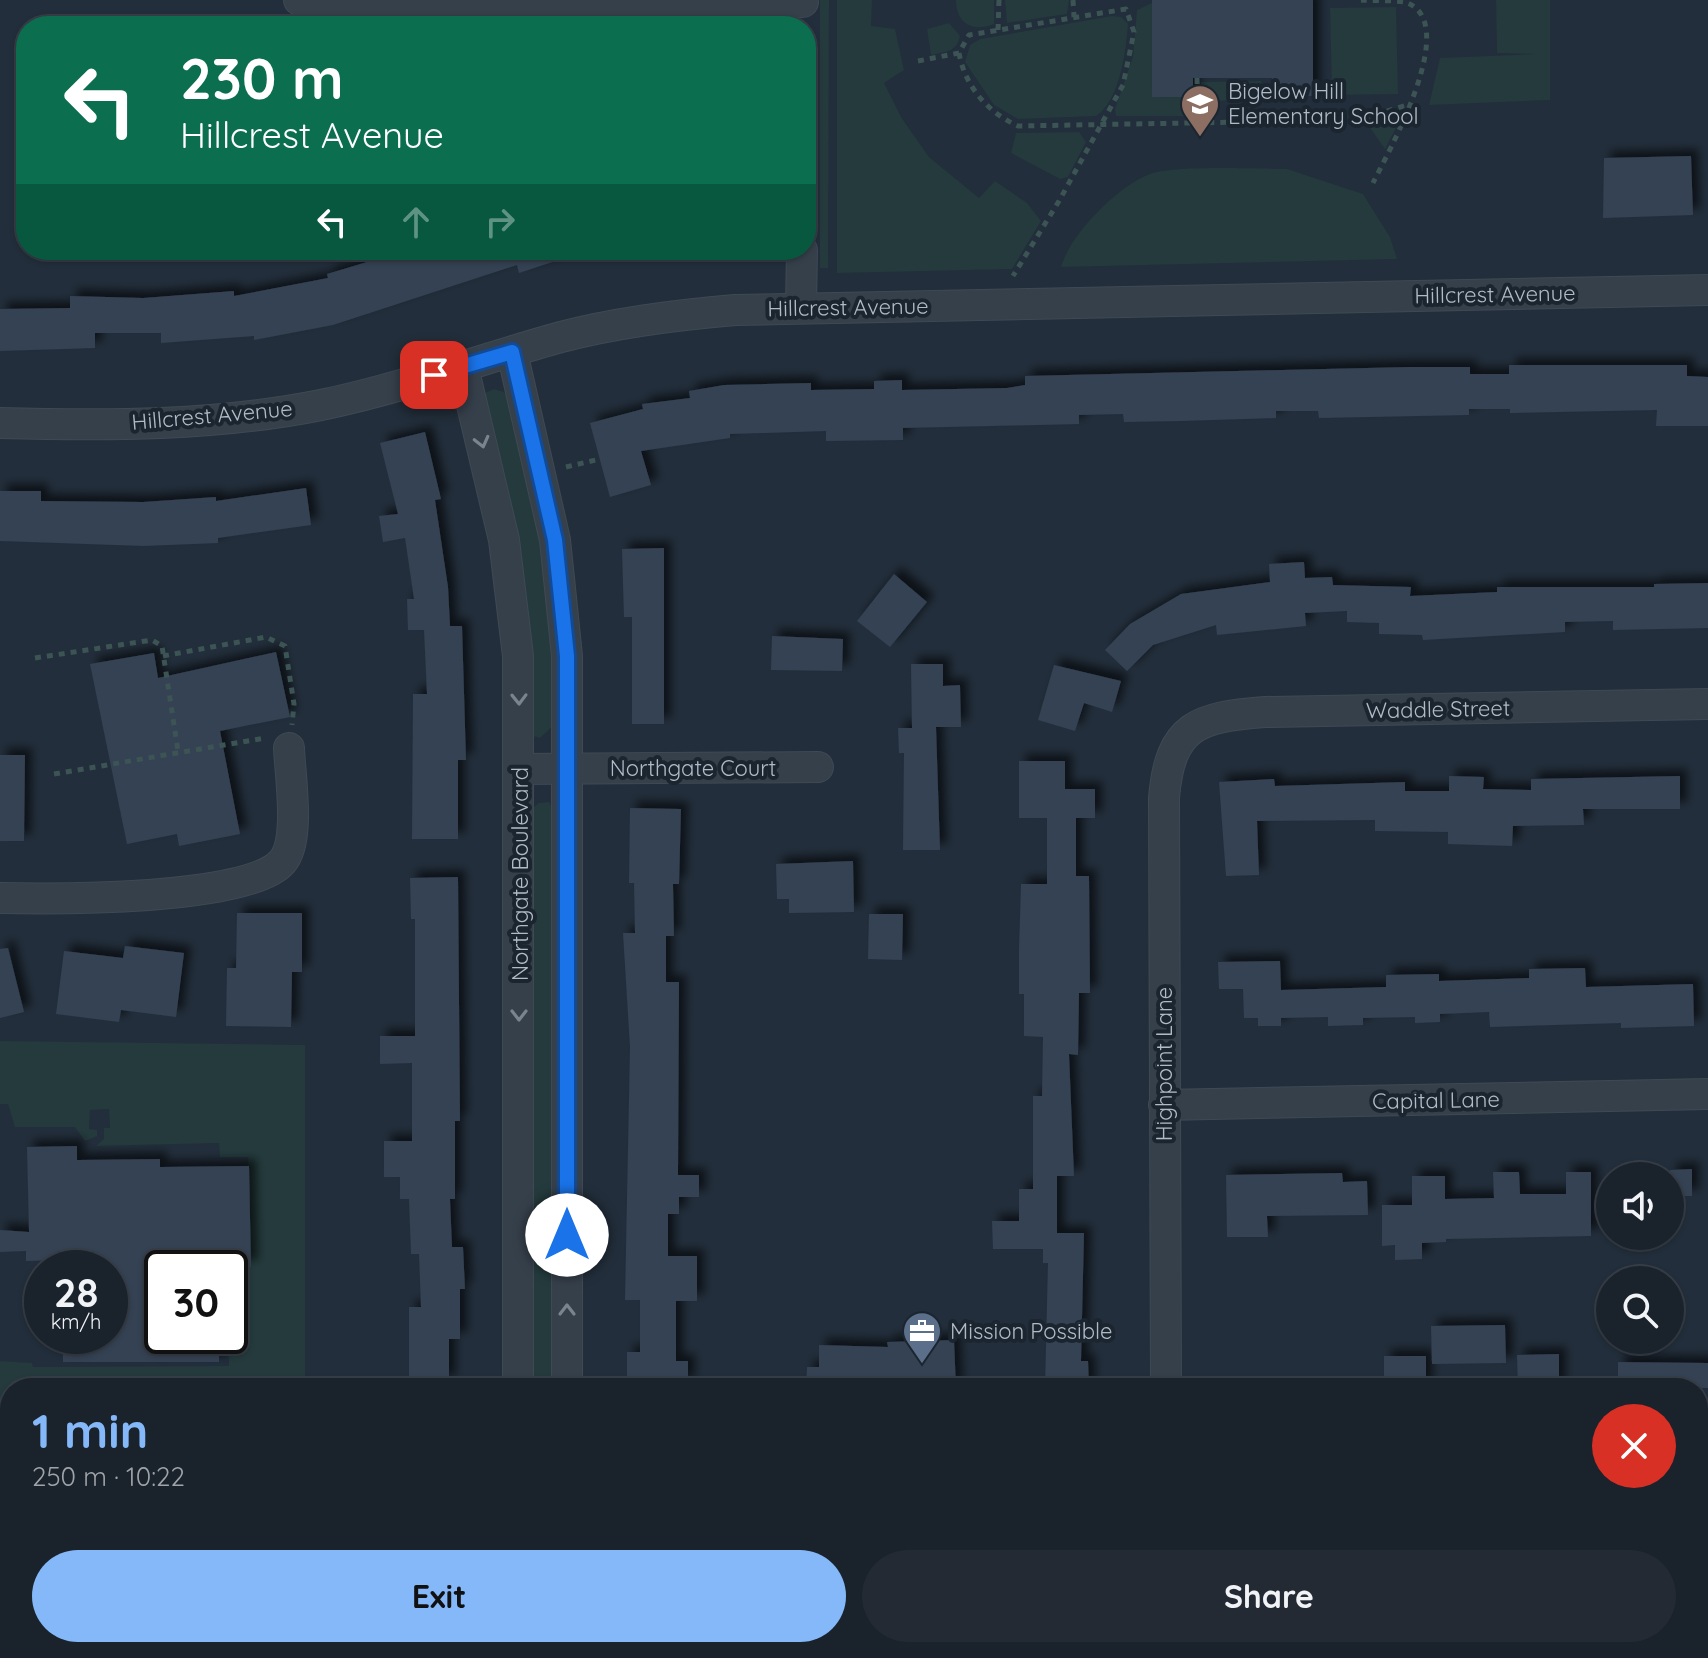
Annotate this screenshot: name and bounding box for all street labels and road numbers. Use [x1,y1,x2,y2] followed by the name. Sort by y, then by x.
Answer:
[1414,279,1576,309] street label: Hillcrest Avenue
[767,292,929,322] street label: Hillcrest Avenue
[130,394,294,436] street label: Hillcrest Avenue
[1366,694,1510,724] street label: Waddle Street
[610,754,776,782] street label: Northgate Court
[506,767,534,981] street label: Northgate Boulevard
[1150,987,1178,1141] street label: Highpoint Lane
[1372,1085,1500,1115] street label: Capital Lane

